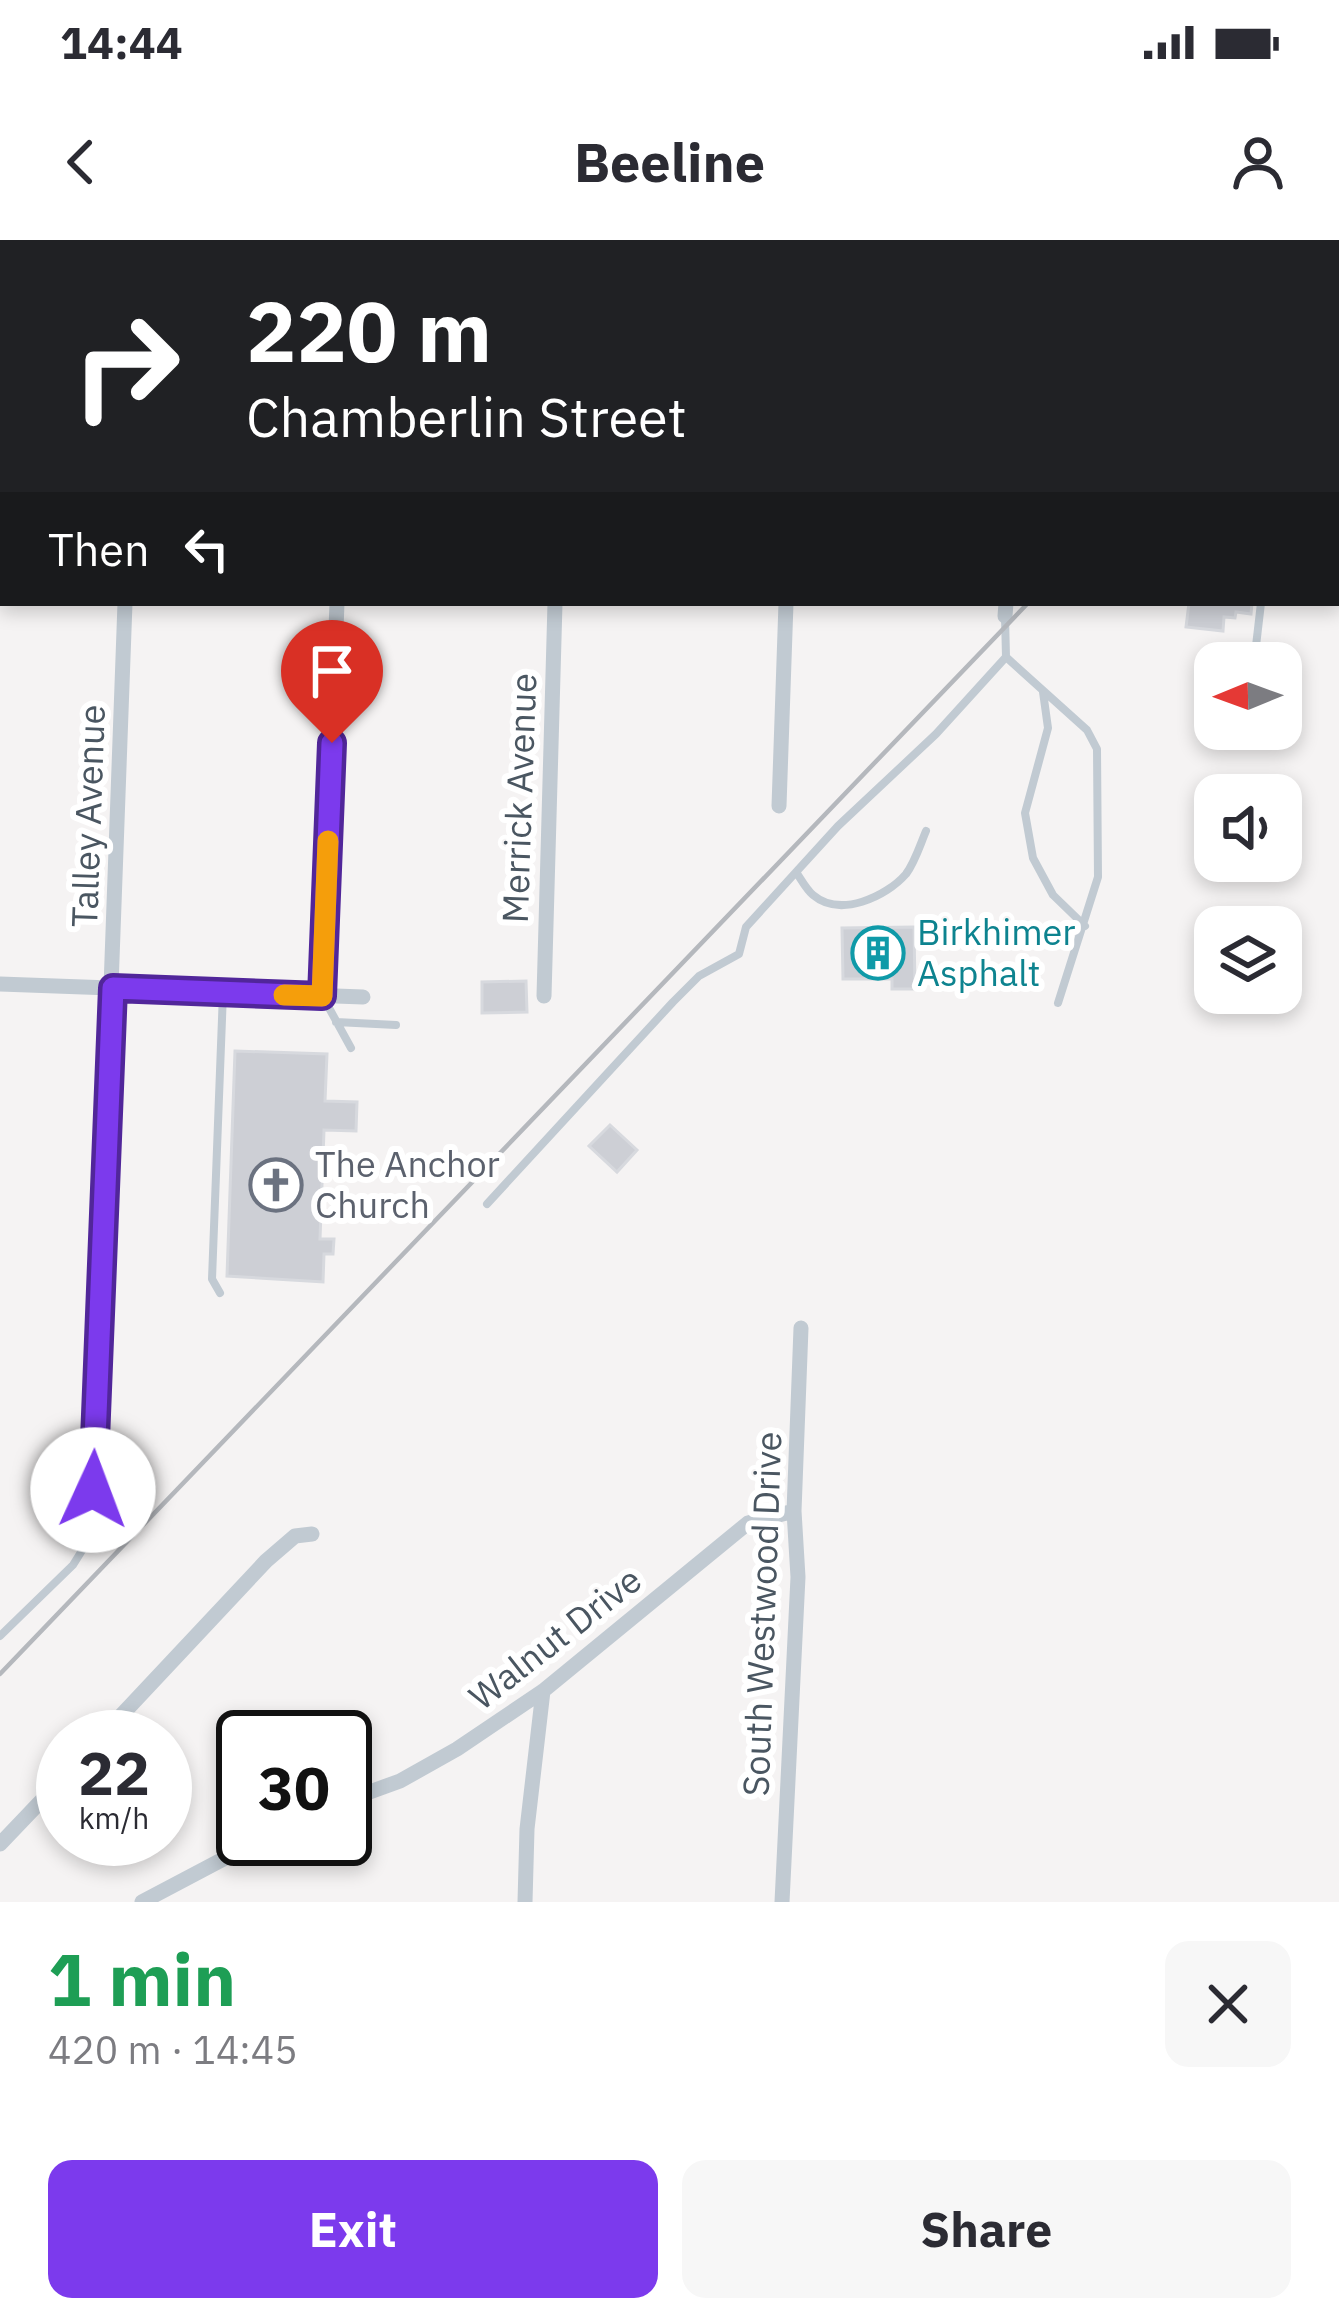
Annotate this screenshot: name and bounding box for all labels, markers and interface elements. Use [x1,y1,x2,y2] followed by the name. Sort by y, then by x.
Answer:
[60,13,183,71] text: 14:44
[574,127,765,197] text: Beeline
[48,129,114,195] icon: back
[1225,129,1291,195] icon: person
[246,276,492,385] text: 220 m
[48,288,204,444] icon: right
[246,382,687,452] text: Chamberlin Street
[174,516,240,582] icon: left
[48,520,150,578] text: Then
[281,620,383,743] pin
[299,638,365,704] icon: arrive
[1194,642,1302,750] north arrow
[1194,642,1302,1014] map controls
[491,672,546,924] street label: Merrick Avenue
[60,704,115,928] street label: Talley Avenue
[1194,774,1302,882] button: sound
[1194,906,1302,1014] button: layers
[917,908,1076,996] place label: Birkhimer Asphalt
[850,925,906,981] building icon: Birkhimer Asphalt
[315,1140,500,1228] place label: The Anchor Church
[248,1157,304,1213] church icon: The Anchor Church
[30,1427,156,1553] position arrow
[732,1431,791,1797] street label: South Westwood Drive
[459,1556,650,1720] street label: Walnut Drive
[216,1710,372,1866] speed limit sign: 30
[78,1733,150,1812] text: 22
[79,1798,149,1837] text: km/h
[48,1932,236,2026] text: 1 min
[1165,1941,1291,2067] button: close
[48,2024,298,2075] text: 420 m · 14:45
[48,2160,658,2298] button: Exit
[682,2160,1291,2298] button: Share

